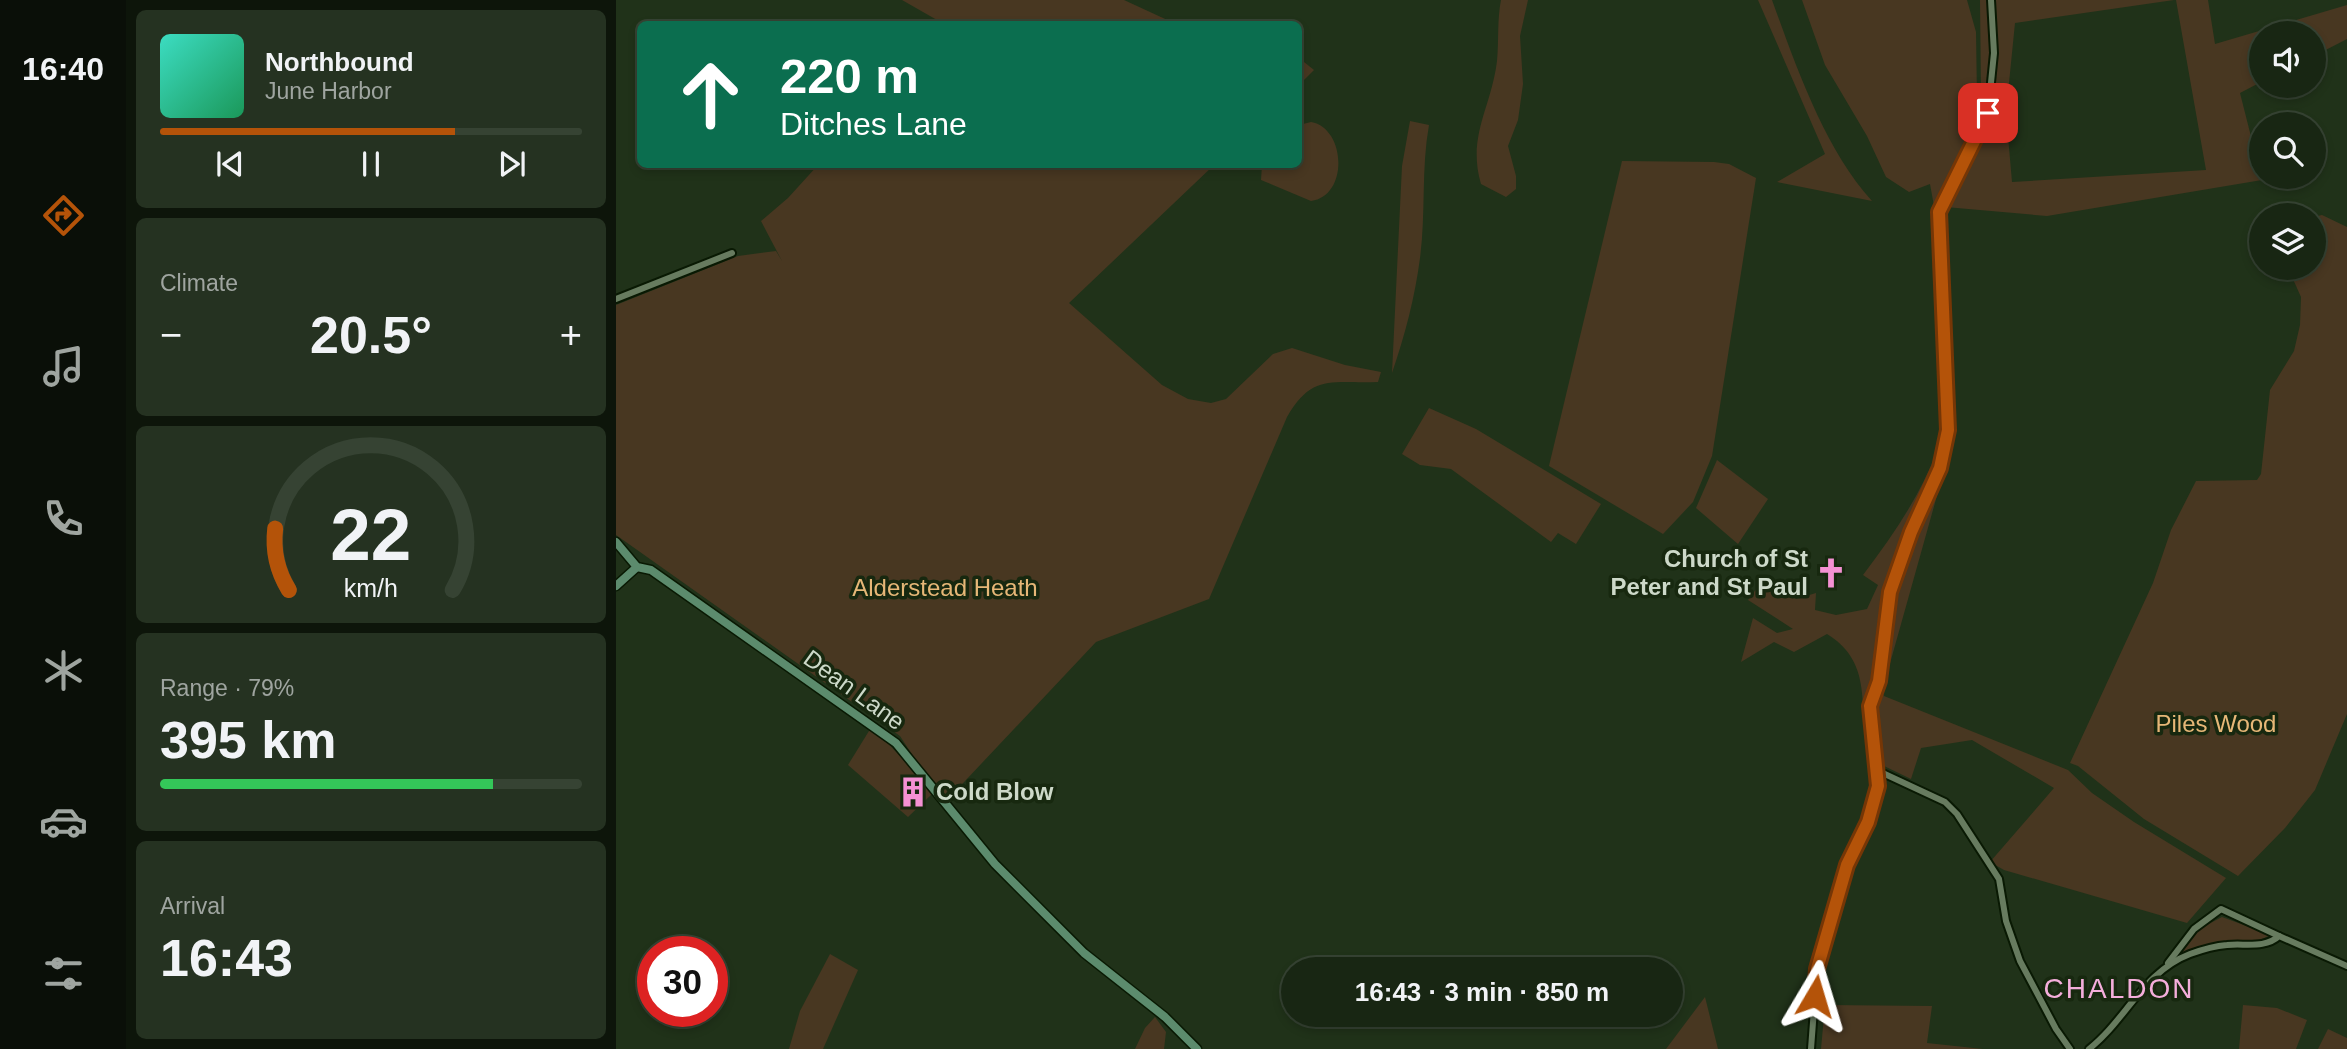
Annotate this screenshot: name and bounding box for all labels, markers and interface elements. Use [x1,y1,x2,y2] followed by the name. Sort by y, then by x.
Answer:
[2249,21,2326,280] map controls
[2249,21,2326,98] button: sound
[265,47,414,77] text: Northbound
[665,49,756,140] icon: ahead
[780,49,919,103] text: 220 m
[22,51,104,87] text: 16:40
[265,78,392,104] text: June Harbor
[1958,83,2018,143] pin
[1969,94,2007,132] icon: arrive
[780,106,967,142] text: Ditches Lane
[2249,112,2326,189] button: search
[211,145,249,183] icon: previous
[352,145,390,183] icon: pause
[493,145,531,183] icon: next
[39,191,88,240] icon: directions
[2249,203,2326,280] button: layers
[160,270,238,296] text: Climate
[310,306,432,364] text: 20.5°
[160,314,182,356] text: −
[560,314,582,356] text: +
[39,342,88,391] icon: music
[39,494,88,543] icon: phone
[331,495,411,576] text: 22
[1611,545,1808,600] place label: Church of St Peter and St Paul
[1814,556,1848,590] church icon: Church of St Peter and St Paul
[344,574,398,602] text: km/h
[852,574,1038,601] park label: Alderstead Heath
[799,644,910,735] street label: Dean Lane
[39,646,88,695] icon: climate
[160,675,294,701] text: Range · 79%
[2156,710,2276,737] park label: Piles Wood
[160,711,336,769] text: 395 km
[896,775,930,809] building icon: Cold Blow
[936,778,1054,805] place label: Cold Blow
[39,797,88,846] icon: car
[160,893,225,919] text: Arrival
[160,929,293,987] text: 16:43
[637,936,728,1027] speed limit sign: 30
[39,949,88,998] icon: filters
[1778,959,1852,1033] position arrow
[2044,973,2194,1004] district label: CHALDON
[1355,977,1609,1007] text: 16:43 · 3 min · 850 m

